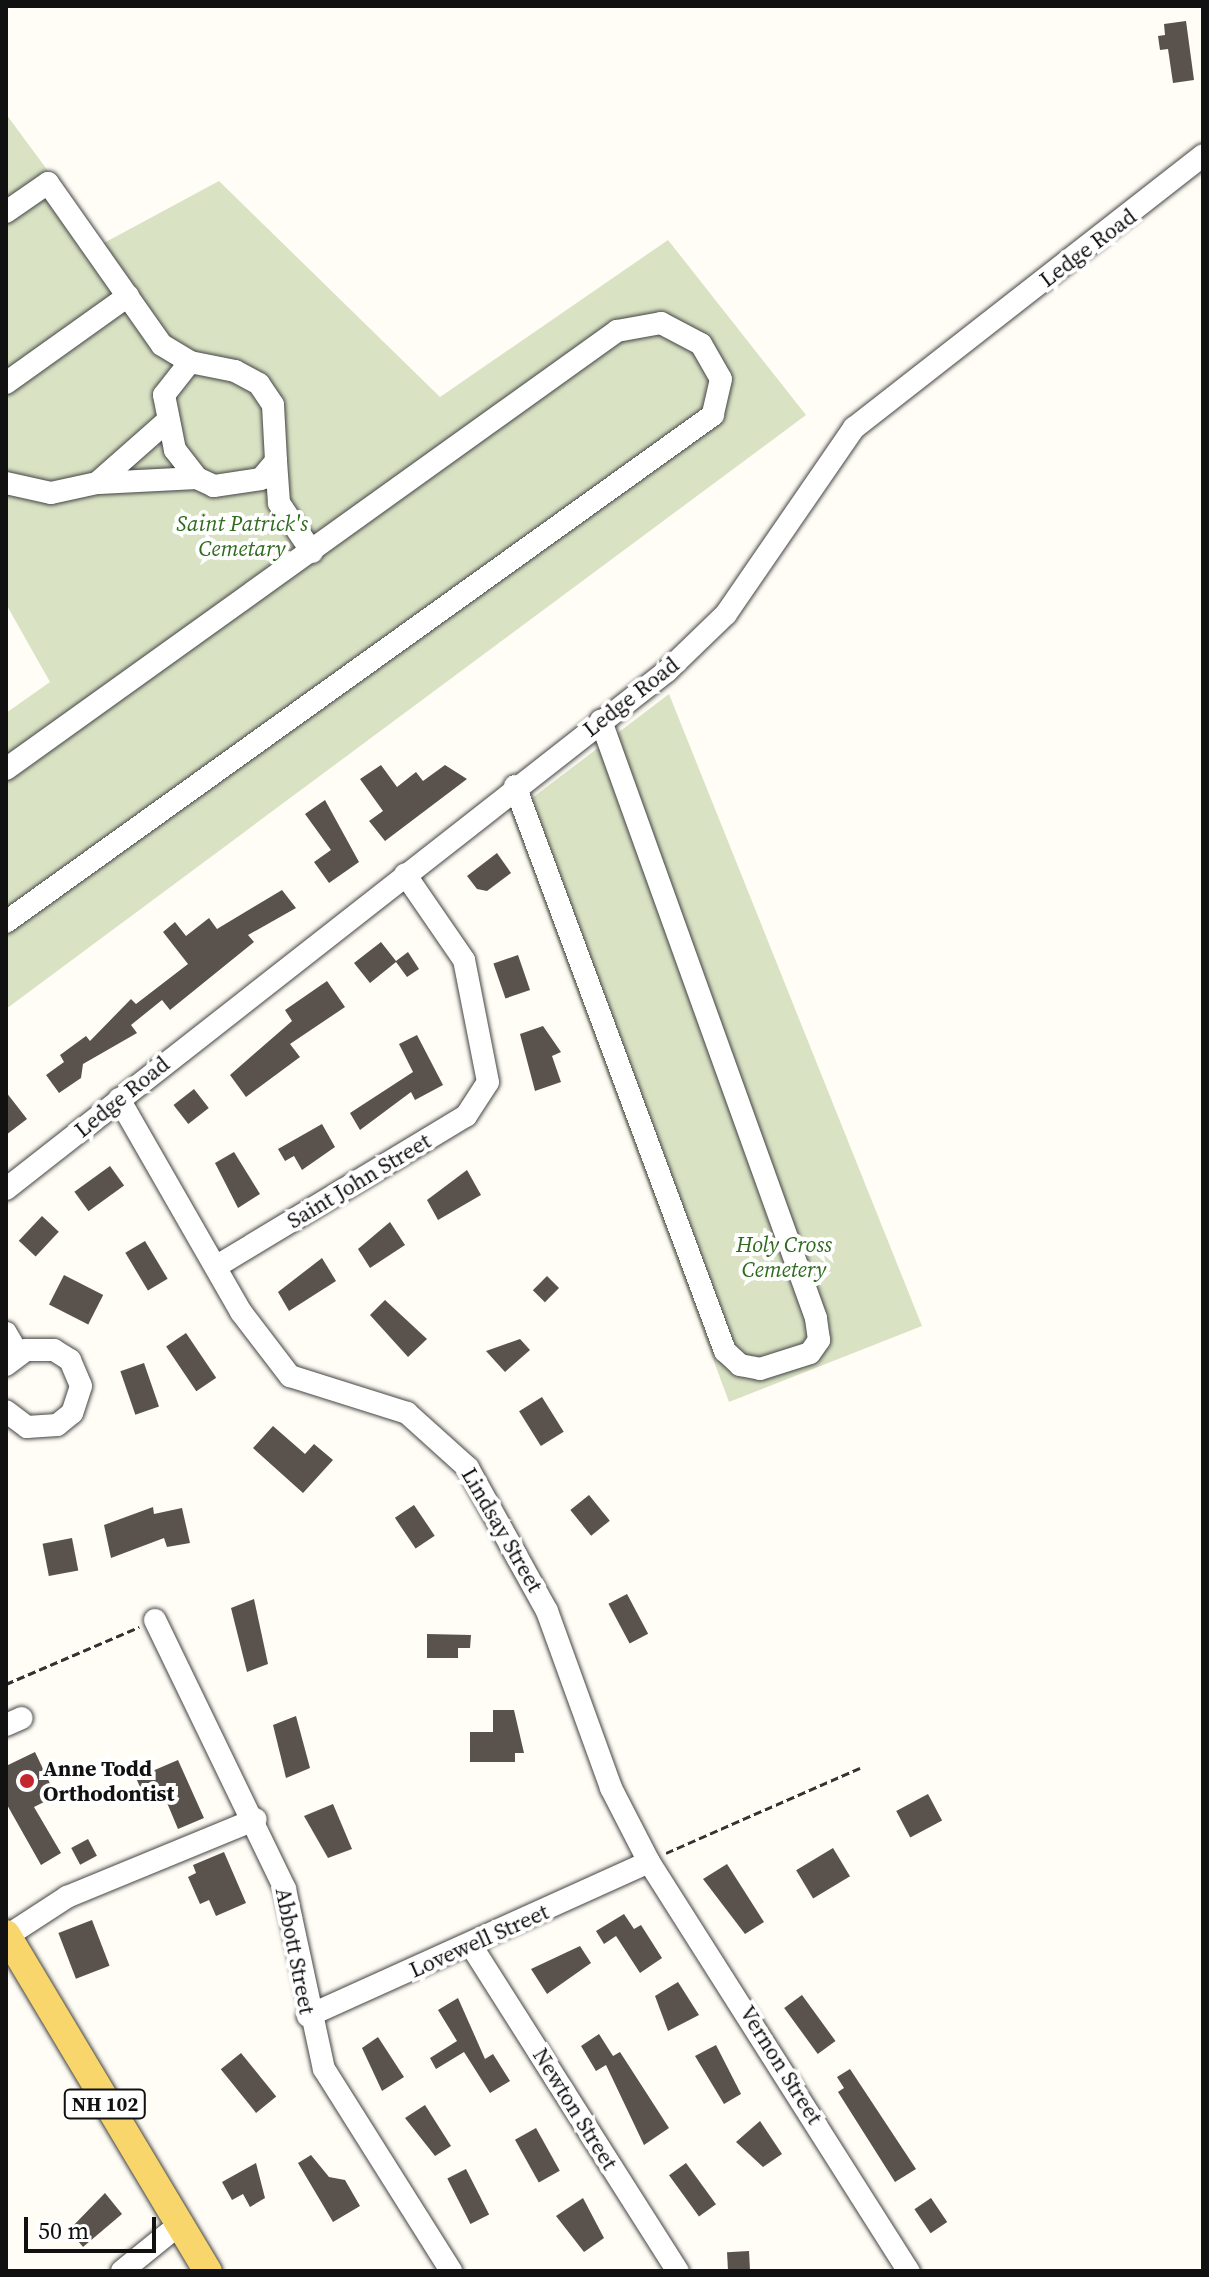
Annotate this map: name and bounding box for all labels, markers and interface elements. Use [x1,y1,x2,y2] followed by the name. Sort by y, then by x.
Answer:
[1035,203,1141,293] street label: Ledge Road
[176,510,308,562] park label: Saint Patrick's Cemetary
[578,652,684,742] street label: Ledge Road
[69,1051,175,1143] street label: Ledge Road
[282,1128,436,1234] street label: Saint John Street
[736,1231,832,1282] park label: Holy Cross Cemetery
[456,1463,548,1597] street label: Lindsay Street
[43,1755,174,1806] place label: Anne Todd Orthodontist
[18,1772,36,1790] marker: Anne Todd Orthodontist
[270,1886,320,2016] street label: Abbott Street
[405,1899,553,1983] street label: Lovewell Street
[734,2001,828,2129] street label: Vernon Street
[527,2043,623,2175] street label: Newton Street
[63,2088,147,2120] road number: NH 102
[28,2201,160,2251] scale bar
[38,2214,89,2247] text: 50 m

